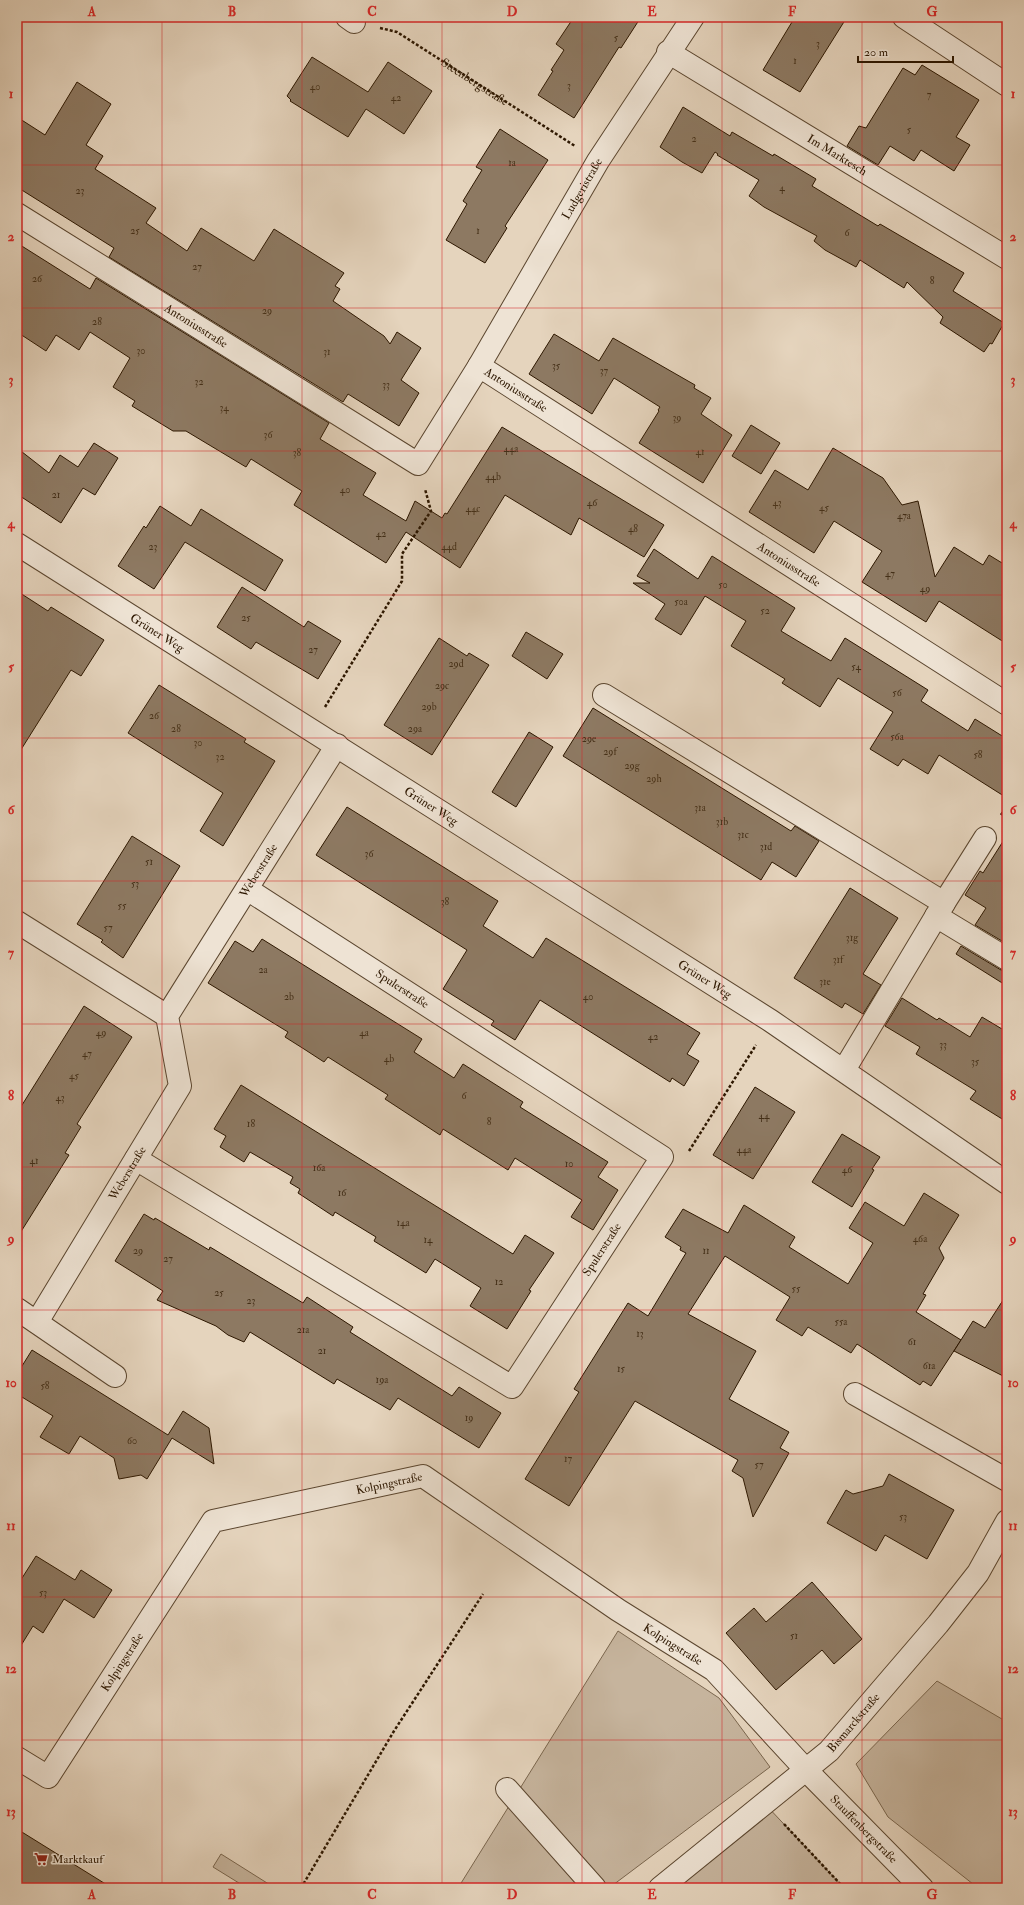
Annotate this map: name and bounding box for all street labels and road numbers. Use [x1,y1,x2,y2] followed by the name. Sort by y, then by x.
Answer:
[438,55,511,109] street label: Steenbergstraße
[805,131,871,179] street label: Im Marktesch
[558,155,606,222] street label: Ludgeristraße
[161,300,231,351] street label: Antoniusstraße
[481,363,550,415] street label: Antoniusstraße
[754,538,823,590] street label: Antoniusstraße
[127,610,188,656] street label: Grüner Weg
[401,783,462,829] street label: Grüner Weg
[235,841,281,901] street label: Weberstraße
[675,957,736,1002] street label: Grüner Weg
[373,966,431,1012] street label: Spulerstraße
[105,1143,149,1204] street label: Weberstraße
[579,1220,625,1279] street label: Spulerstraße
[355,1469,424,1498] street label: Kolpingstraße
[640,1620,705,1668] street label: Kolpingstraße
[98,1630,147,1694] street label: Kolpingstraße
[824,1690,883,1755] street label: Bismarckstraße
[827,1792,901,1866] street label: Stauffenbergstraße

